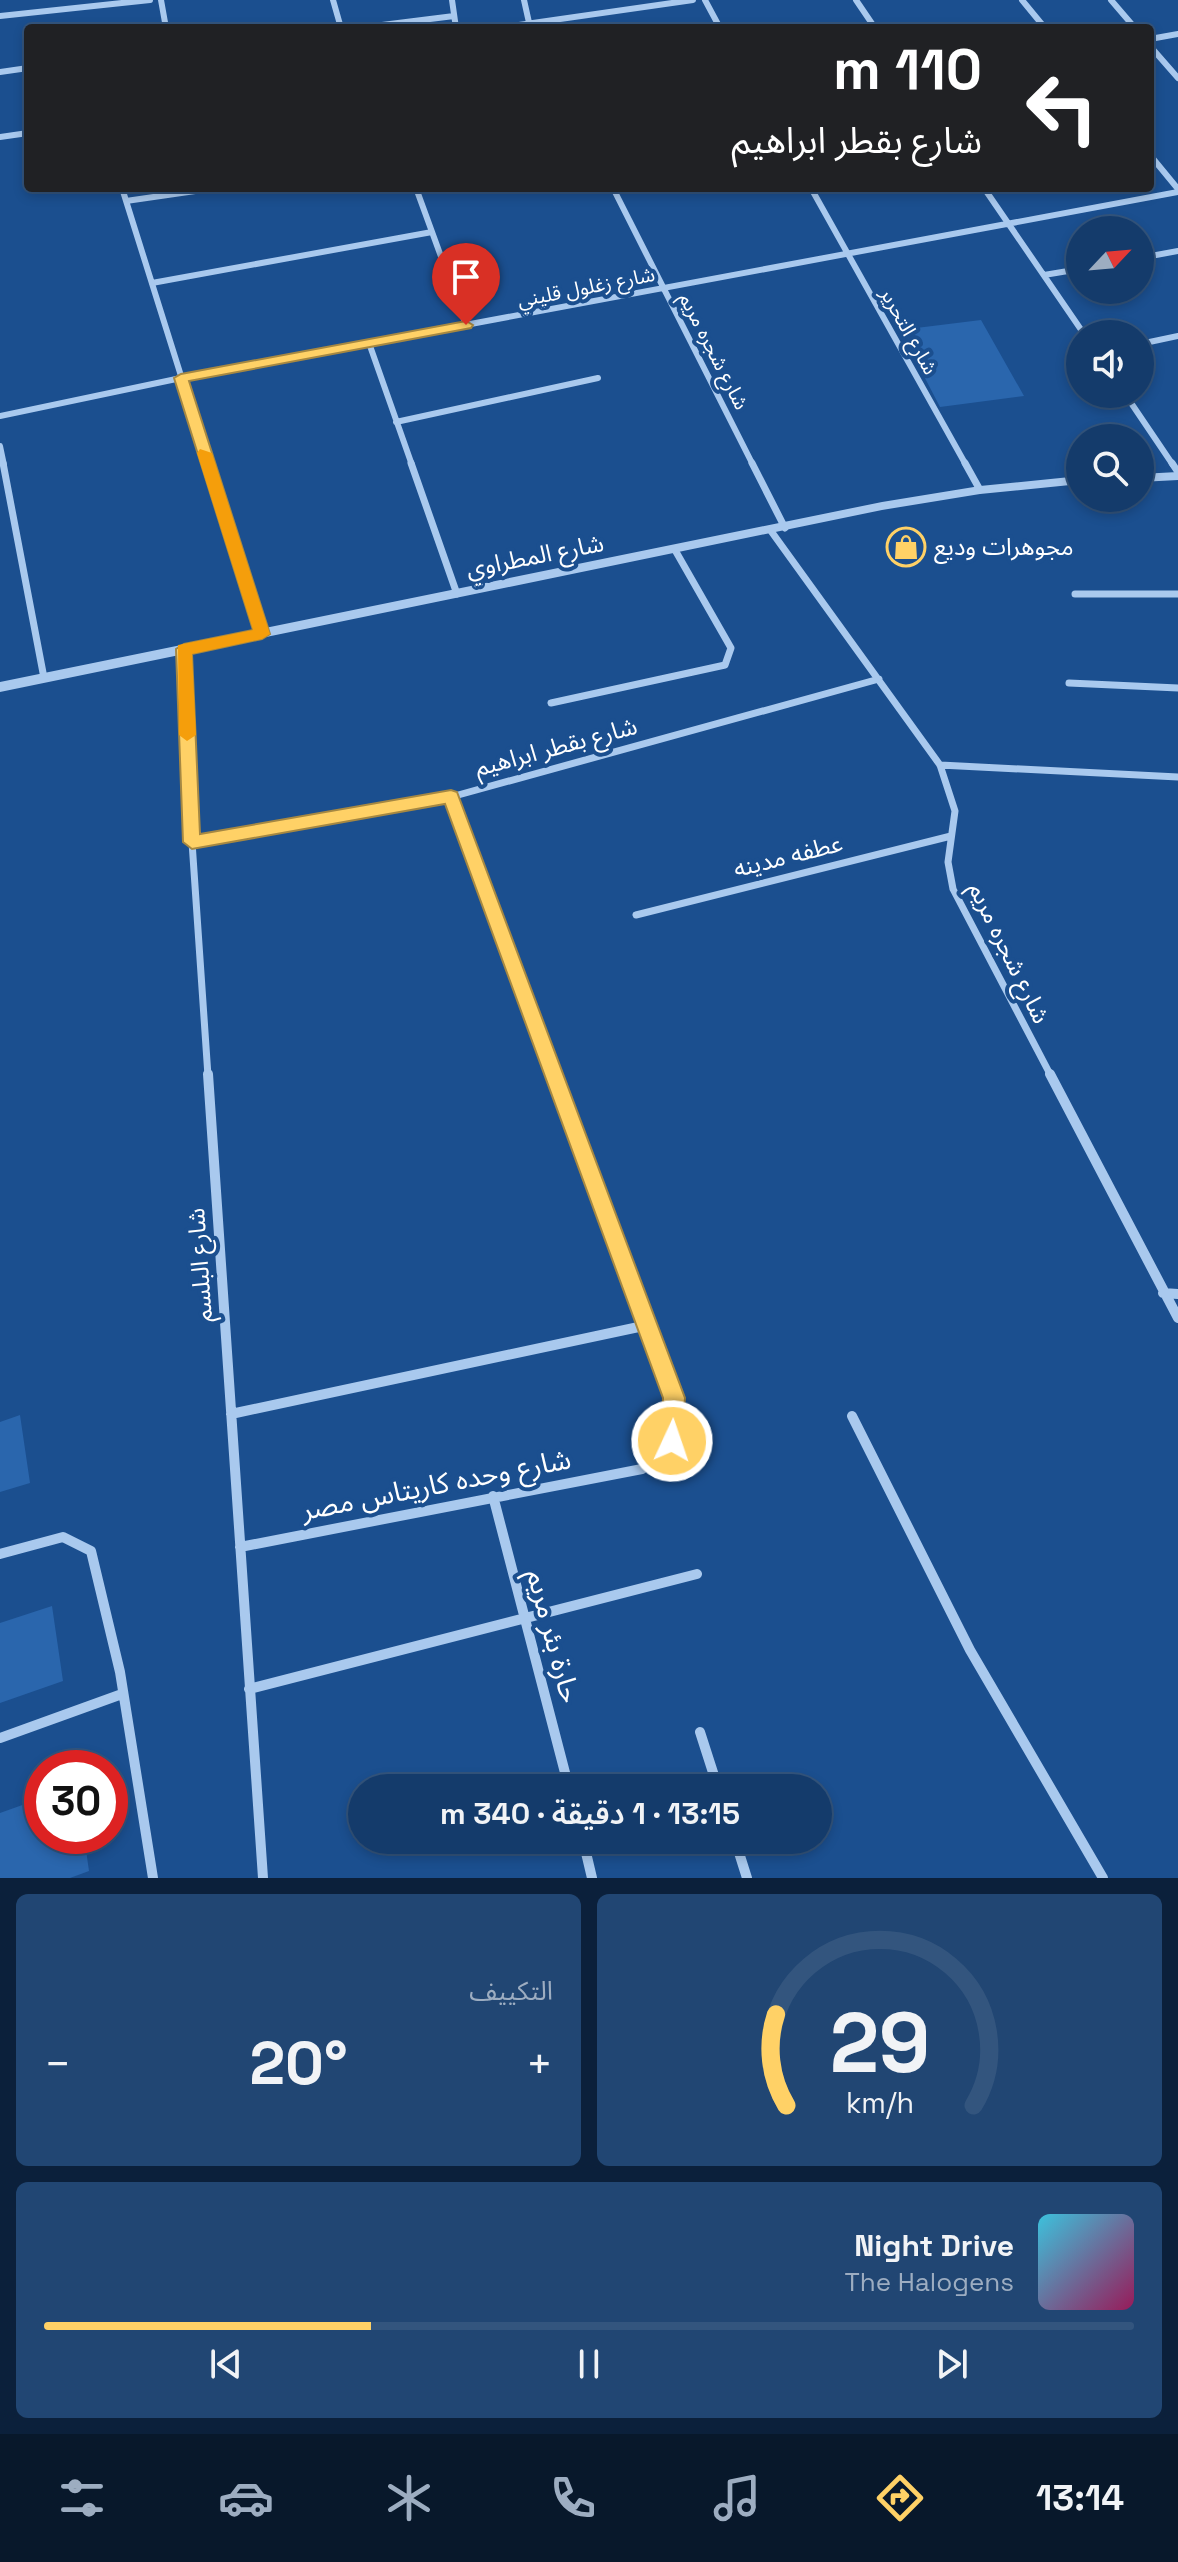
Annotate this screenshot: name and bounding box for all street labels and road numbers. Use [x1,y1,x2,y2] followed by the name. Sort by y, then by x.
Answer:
[515,261,657,316] street label: شارع زغلول قليني
[872,282,944,380] street label: شارع التحرير
[672,288,755,415] street label: شارع شجره مريم
[464,527,607,588] street label: شارع المطراوي
[471,710,641,785] street label: شارع بقطر ابراهيم
[730,827,846,884] street label: عطفه مدينه
[960,877,1057,1029] street label: شارع شجره مريم
[180,1207,221,1323] street label: شارع البلسم
[297,1440,574,1531] street label: شارع وحده كاريتاس مصر
[515,1565,589,1708] street label: حارة بئر مريم

